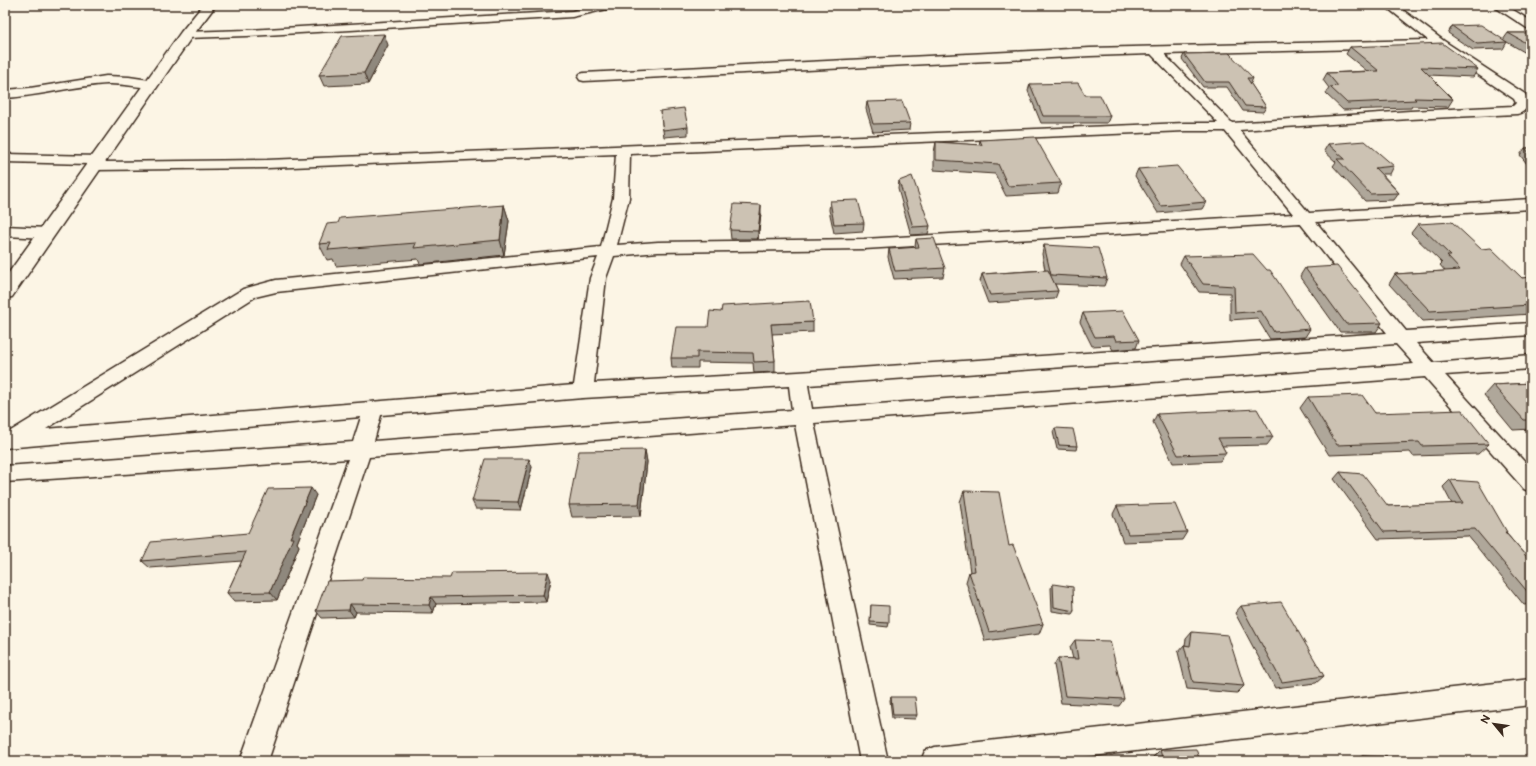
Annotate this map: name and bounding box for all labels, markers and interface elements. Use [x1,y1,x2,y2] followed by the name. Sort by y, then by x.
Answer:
[1474,704,1514,744] north arrow
[1478,713,1493,726] text: N

